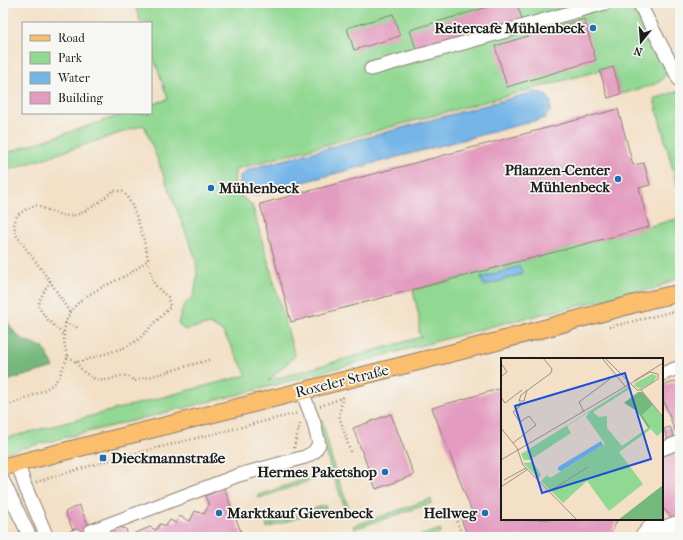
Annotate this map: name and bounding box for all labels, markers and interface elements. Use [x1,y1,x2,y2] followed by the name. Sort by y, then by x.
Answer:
[434,19,586,37] place label: Reitercafe Mühlenbeck
[22,22,152,114] legend
[621,22,661,62] north arrow
[588,23,598,33] marker: Reitercafe Mühlenbeck
[58,31,85,45] text: Road
[632,43,644,59] text: N
[58,51,83,65] text: Park
[57,71,91,85] text: Water
[58,91,103,105] text: Building
[505,161,611,196] place label: Pflanzen-Center Mühlenbeck
[613,174,623,184] marker: Pflanzen-Center Mühlenbeck
[218,179,300,197] place label: Mühlenbeck
[206,183,216,193] marker: Mühlenbeck
[501,358,663,520] inset map
[293,361,391,401] street label: Roxeler Straße
[111,449,226,467] place label: Dieckmannstraße
[98,453,108,463] marker: Dieckmannstraße
[257,463,377,481] place label: Hermes Paketshop
[380,467,390,477] marker: Hermes Paketshop
[226,504,375,522] place label: Marktkauf Gievenbeck
[424,504,478,522] place label: Hellweg
[214,508,224,518] marker: Marktkauf Gievenbeck
[480,508,490,518] marker: Hellweg

